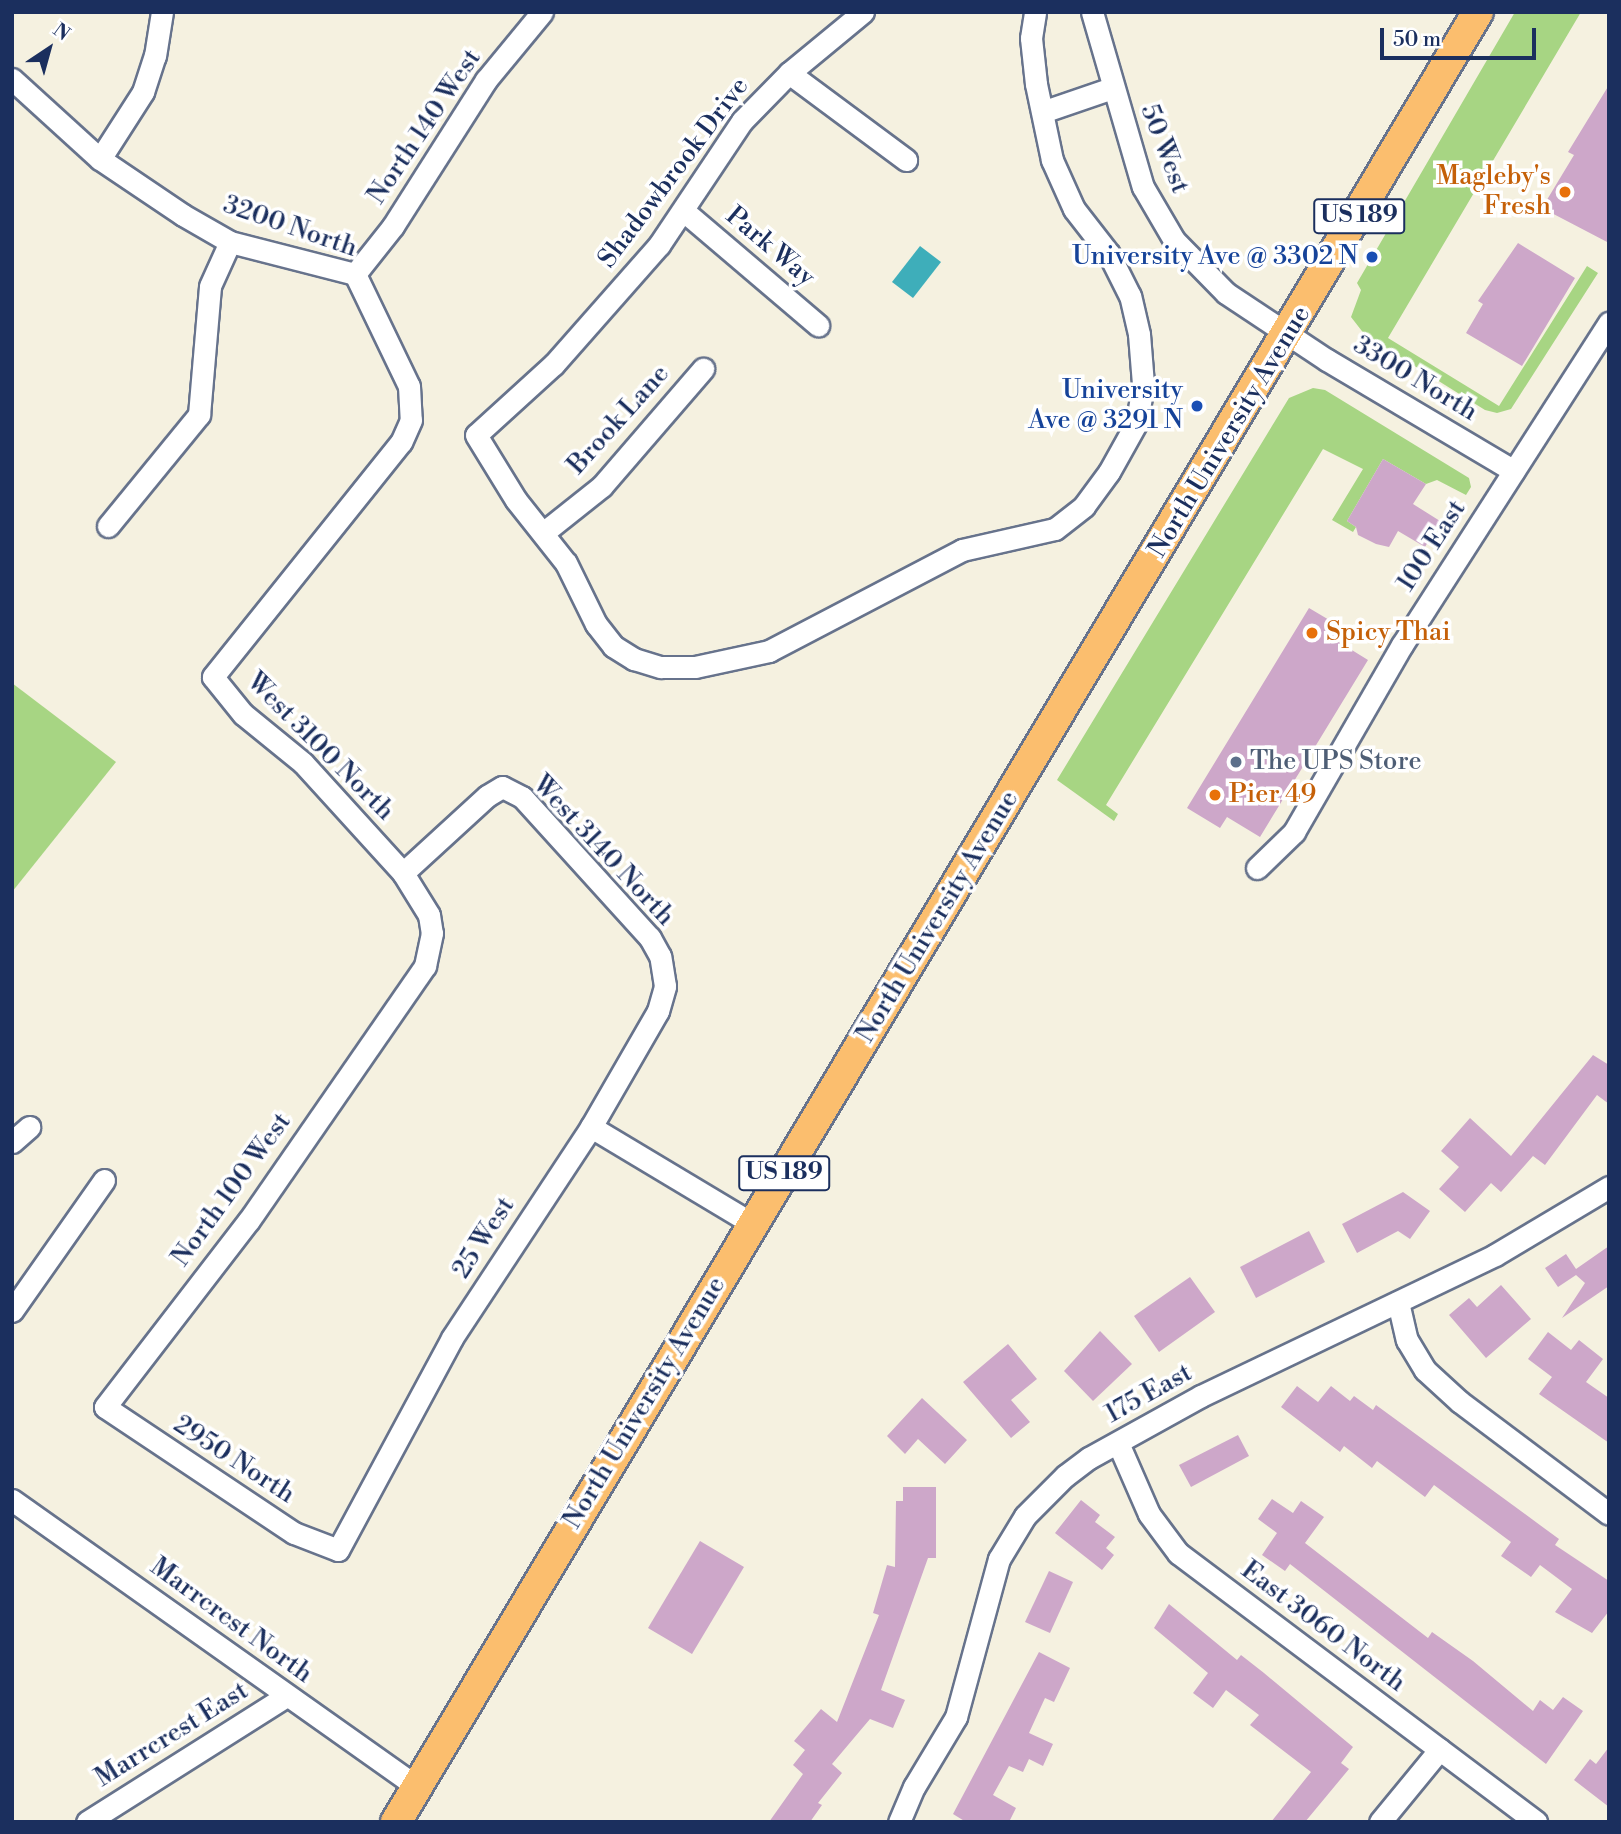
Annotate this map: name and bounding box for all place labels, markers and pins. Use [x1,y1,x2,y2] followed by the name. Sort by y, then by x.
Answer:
[1436,161,1551,222] place label: Magleby's Fresh
[1557,184,1573,200] marker: Magleby's Fresh
[1072,241,1358,273] place label: University Ave @ 3302 N
[1364,249,1380,265] marker: University Ave @ 3302 N
[1028,375,1183,436] place label: University Ave @ 3291 N
[1189,398,1205,414] marker: University Ave @ 3291 N
[1326,617,1451,649] place label: Spicy Thai
[1304,625,1320,641] marker: Spicy Thai
[1250,746,1422,778] place label: The UPS Store
[1228,754,1244,770] marker: The UPS Store
[1229,779,1316,811] place label: Pier 49
[1207,787,1223,803] marker: Pier 49

